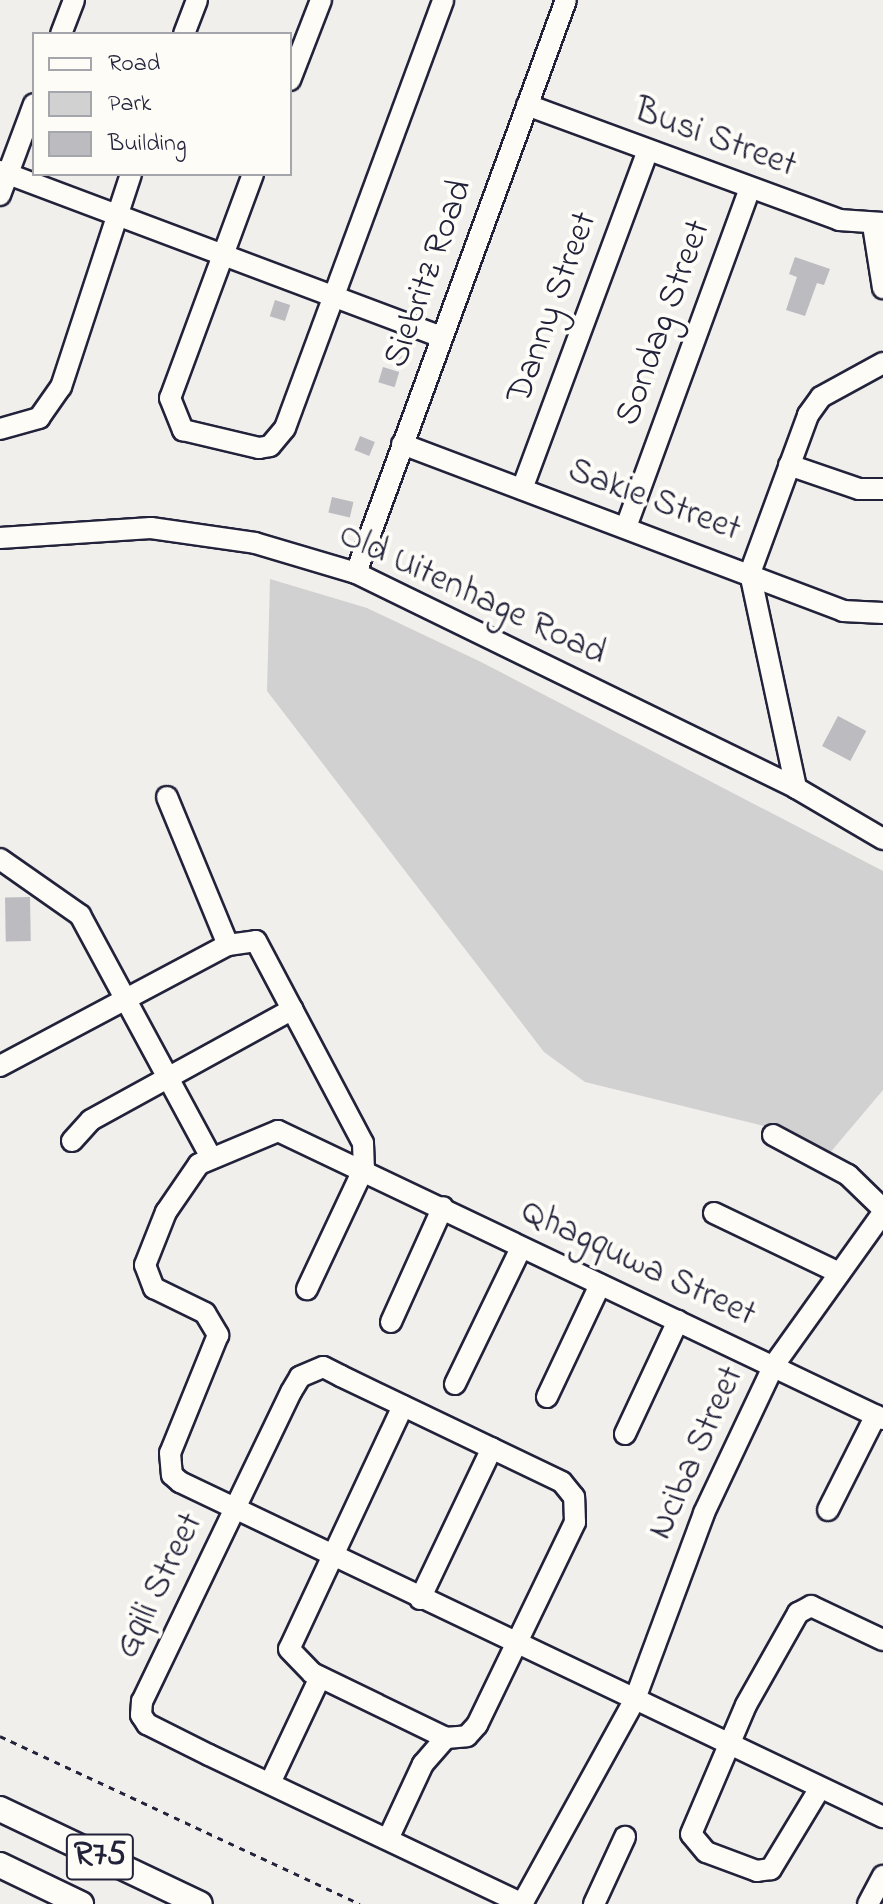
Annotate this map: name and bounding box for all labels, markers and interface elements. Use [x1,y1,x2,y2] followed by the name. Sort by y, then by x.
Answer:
[32,32,292,176] legend
[108,47,160,82] text: Road
[108,87,151,122] text: Park
[628,90,802,188] street label: Busi Street
[108,127,187,162] text: Building
[375,174,483,374] street label: Siebritz Road
[498,206,608,410] street label: Danny Street
[607,215,721,431] street label: Sondag Street
[562,450,746,552] street label: Sakie Street
[331,514,613,676] street label: Old Uitenhage Road
[514,1191,762,1337] street label: Qhagquwa Street
[640,1360,754,1546] street label: Nciba Street
[106,1506,214,1666] street label: Gqili Street
[64,1827,136,1887] road number: R75

